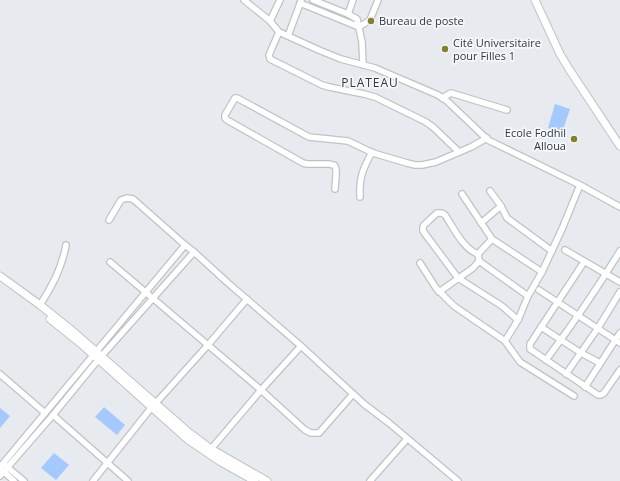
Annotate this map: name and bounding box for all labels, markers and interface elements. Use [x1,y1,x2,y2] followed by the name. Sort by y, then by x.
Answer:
[379,13,464,28] place label: Bureau de poste
[366,16,376,26] marker: Bureau de poste
[453,35,541,63] place label: Cité Universitaire pour Filles 1
[440,44,450,54] marker: Cité Universitaire pour Filles 1
[341,74,399,91] district label: PLATEAU
[505,125,566,153] place label: Ecole Fodhil Alloua
[569,134,579,144] marker: Ecole Fodhil Alloua

